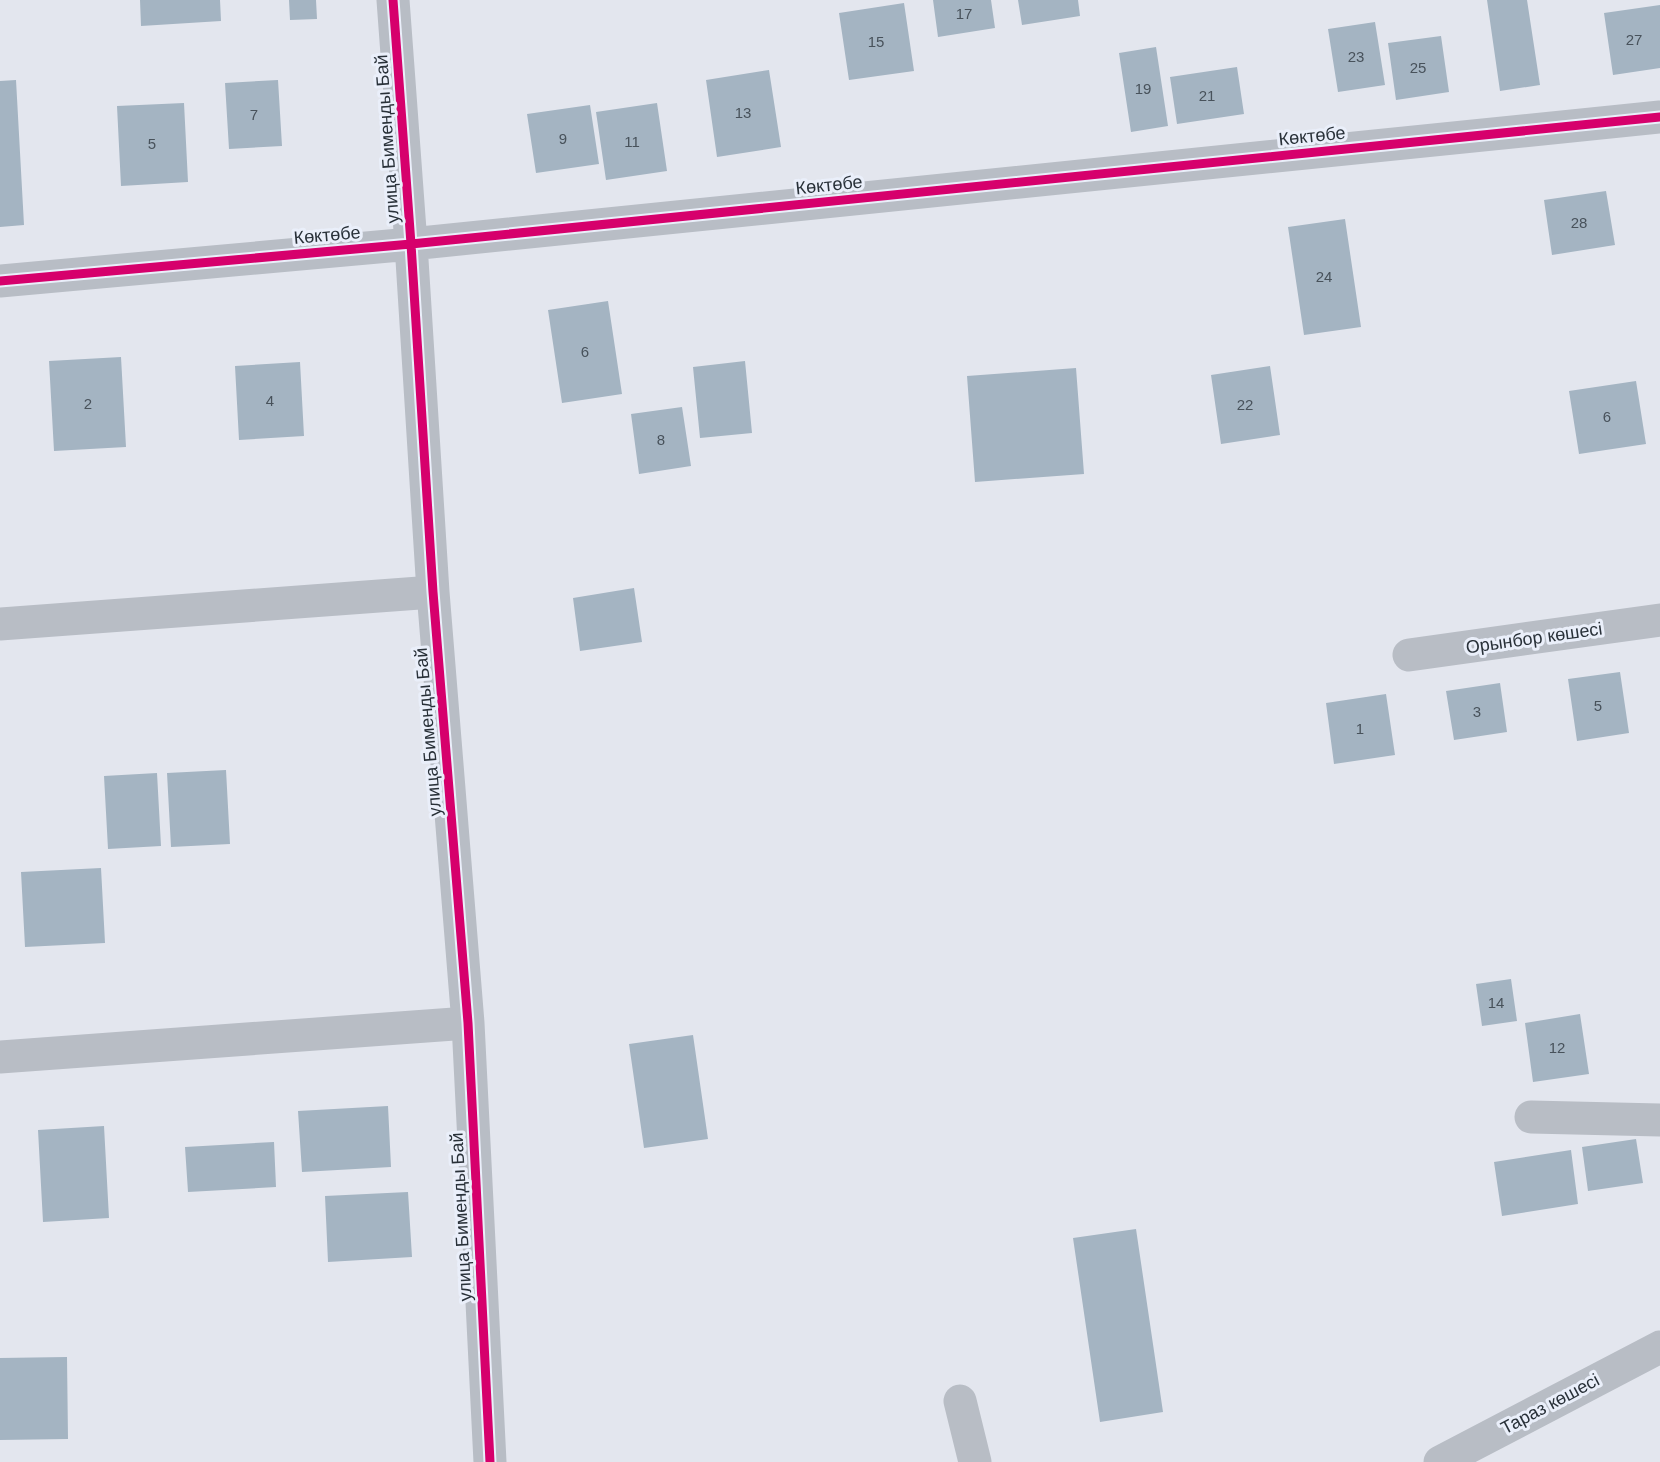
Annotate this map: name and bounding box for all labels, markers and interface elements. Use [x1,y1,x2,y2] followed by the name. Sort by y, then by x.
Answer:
[956,5,972,22] house number: 17
[1626,31,1642,48] house number: 27
[868,33,884,50] house number: 15
[1348,48,1364,65] house number: 23
[371,54,403,224] street label: улица Бименды Бай
[1410,59,1426,76] house number: 25
[1135,80,1151,97] house number: 19
[1199,87,1215,104] house number: 21
[735,104,751,121] house number: 13
[250,106,258,123] house number: 7
[1278,123,1346,149] street label: Көктөбе
[559,130,567,147] house number: 9
[624,133,640,150] house number: 11
[148,135,156,152] house number: 5
[795,172,863,198] street label: Көктөбе
[1571,214,1587,231] house number: 28
[293,222,361,248] street label: Көктөбе
[1316,268,1332,285] house number: 24
[581,343,589,360] house number: 6
[266,392,274,409] house number: 4
[84,395,92,412] house number: 2
[1237,396,1253,413] house number: 22
[1603,408,1611,425] house number: 6
[657,431,665,448] house number: 8
[1464,619,1604,657] street label: Орынбор көшесі
[411,647,445,817] street label: улица Бименды Бай
[1594,697,1602,714] house number: 5
[1473,703,1481,720] house number: 3
[1356,720,1364,737] house number: 1
[1488,994,1504,1011] house number: 14
[1549,1039,1565,1056] house number: 12
[447,1132,475,1302] street label: улица Бименды Бай
[1497,1370,1603,1438] street label: Тараз көшесі

